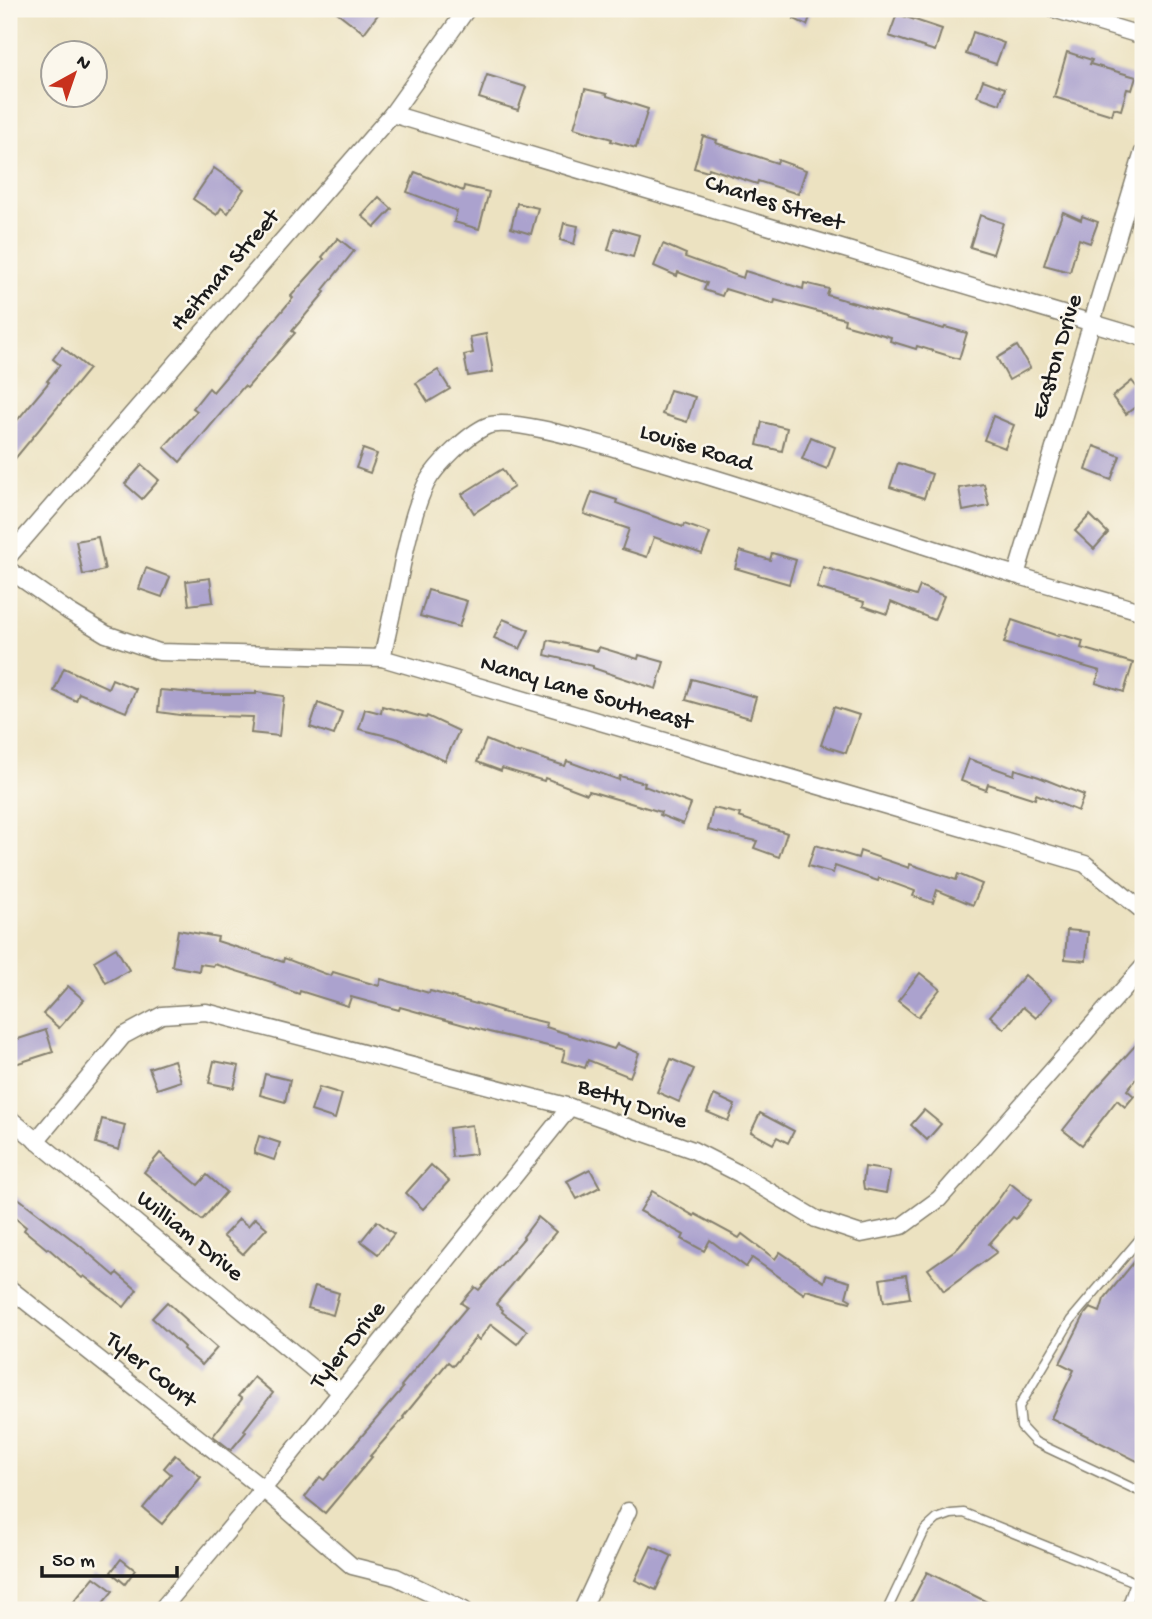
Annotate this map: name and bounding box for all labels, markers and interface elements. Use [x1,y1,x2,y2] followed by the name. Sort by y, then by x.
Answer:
[38,38,108,108] north arrow
[71,51,95,76] text: N
[701,169,849,240] street label: Charles Street
[165,202,288,338] street label: Heitman Street
[1025,291,1091,423] street label: Easton Drive
[636,418,758,481] street label: Louise Road
[476,650,698,739] street label: Nancy Lane Southeast
[572,1072,691,1137] street label: Betty Drive
[129,1185,249,1289] street label: William Drive
[303,1296,394,1398] street label: Tyler Drive
[97,1325,203,1417] street label: Tyler Court
[42,1535,177,1579] scale bar
[52,1550,95,1575] text: 50 m

